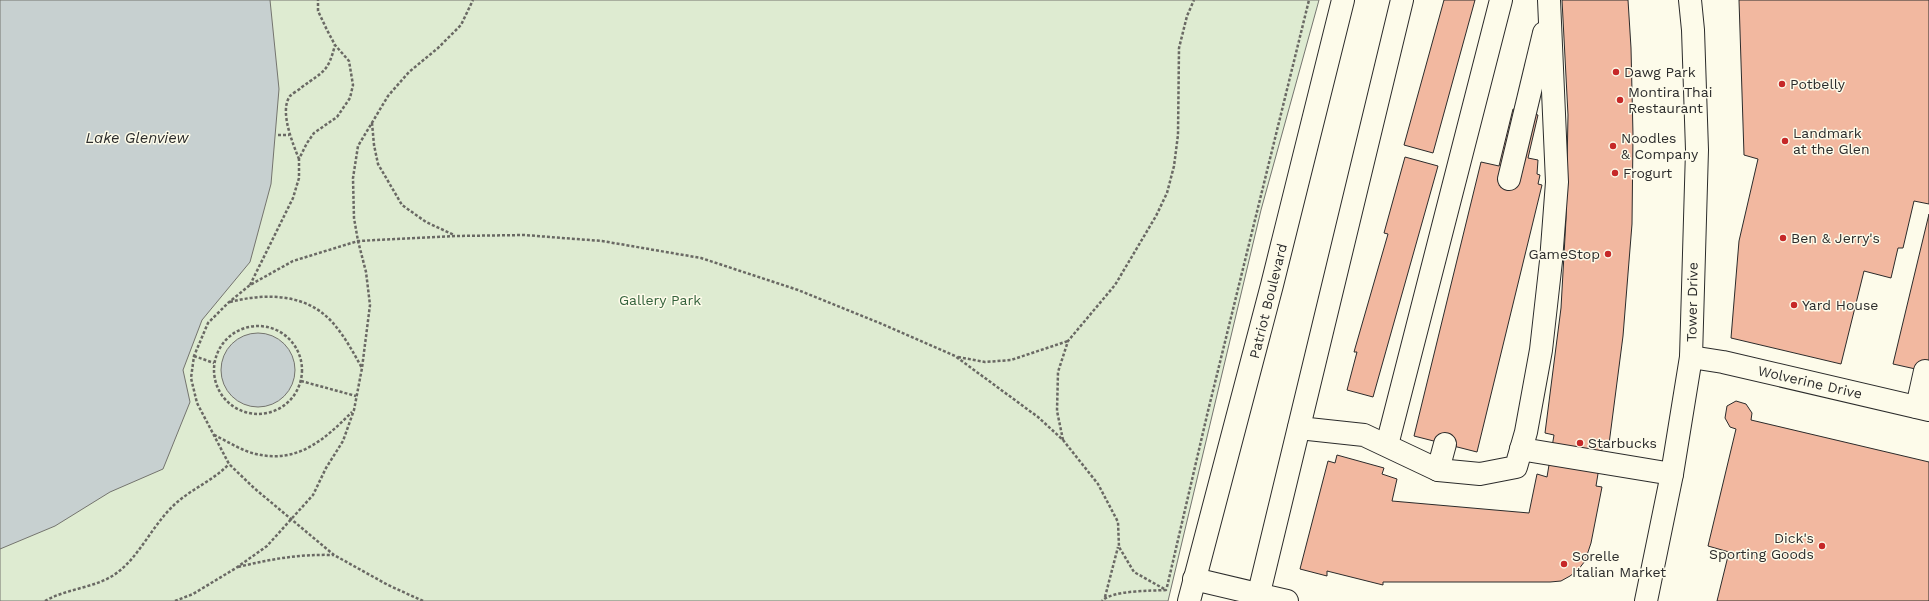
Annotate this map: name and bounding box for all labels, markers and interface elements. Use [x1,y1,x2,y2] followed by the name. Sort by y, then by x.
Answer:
[1624,64,1696,80] place label: Dawg Park
[1611,67,1621,77] marker: Dawg Park
[1790,76,1846,92] place label: Potbelly
[1777,79,1787,89] marker: Potbelly
[1628,84,1712,116] place label: Montira Thai Restaurant
[1615,95,1625,105] marker: Montira Thai Restaurant
[1793,125,1870,157] place label: Landmark at the Glen
[85,129,189,147] water label: Lake Glenview
[1621,130,1699,162] place label: Noodles & Company
[1780,136,1790,146] marker: Landmark at the Glen
[1608,141,1618,151] marker: Noodles & Company
[1623,165,1672,181] place label: Frogurt
[1610,168,1620,178] marker: Frogurt
[1791,230,1880,246] place label: Ben & Jerry's
[1778,233,1788,243] marker: Ben & Jerry's
[1246,242,1290,360] street label: Patriot Boulevard
[1529,246,1600,262] place label: GameStop
[1603,249,1613,259] marker: GameStop
[1683,262,1701,342] street label: Tower Drive
[619,292,701,308] park label: Gallery Park
[1802,297,1878,313] place label: Yard House
[1789,300,1799,310] marker: Yard House
[1756,362,1864,402] street label: Wolverine Drive
[1588,435,1657,451] place label: Starbucks
[1575,438,1585,448] marker: Starbucks
[1709,530,1814,562] place label: Dick's Sporting Goods
[1817,541,1827,551] marker: Dick's Sporting Goods
[1572,548,1666,580] place label: Sorelle Italian Market
[1559,559,1569,569] marker: Sorelle Italian Market

